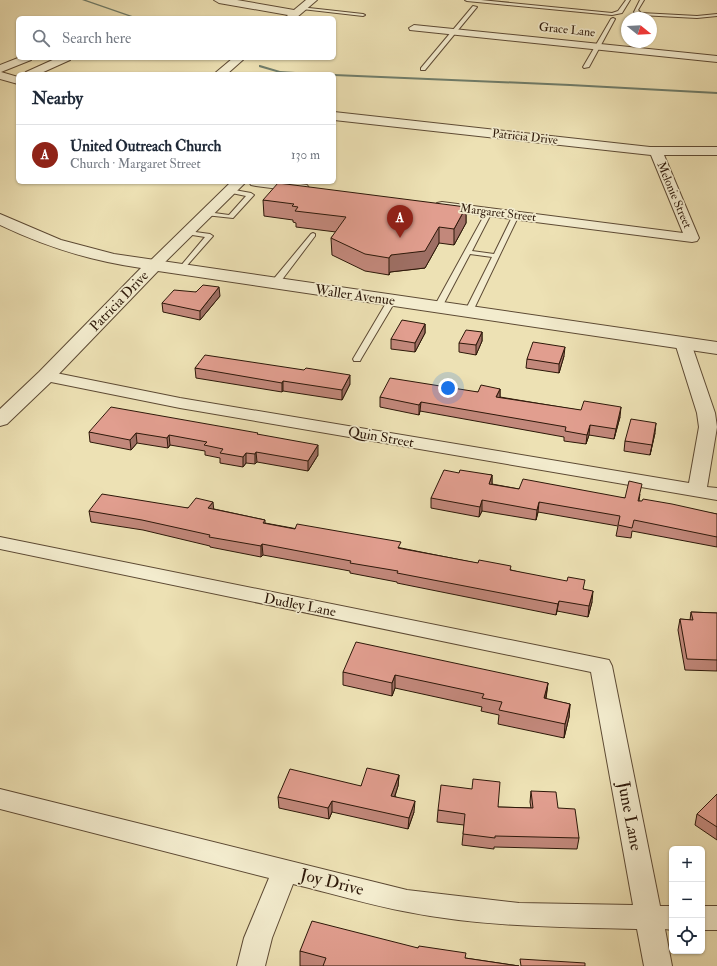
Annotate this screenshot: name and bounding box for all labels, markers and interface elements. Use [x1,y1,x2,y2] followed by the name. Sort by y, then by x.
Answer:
[621,12,657,48] north arrow
[16,16,336,60] search box
[538,20,596,40] street label: Grace Lane
[30,27,52,49] icon: search
[62,29,131,48] text: Search here
[32,88,83,109] text: Nearby
[491,126,559,148] street label: Patricia Drive
[70,137,221,156] text: United Outreach Church
[41,147,49,163] text: A
[291,147,320,163] text: 130 m
[70,156,201,172] text: Church · Margaret Street
[653,159,695,231] street label: Melonie Street
[459,201,537,225] street label: Margaret Street
[387,205,413,238] pin: A
[86,267,152,335] street label: Patricia Drive
[313,281,396,309] street label: Waller Avenue
[438,378,458,398] your location
[347,423,416,451] street label: Quin Street
[262,590,338,621] street label: Dudley Lane
[612,779,647,853] street label: June Lane
[669,846,705,954] map controls
[669,846,705,882] button: +
[297,864,366,901] street label: Joy Drive
[669,882,705,918] button: −
[669,918,705,954] button: locate

